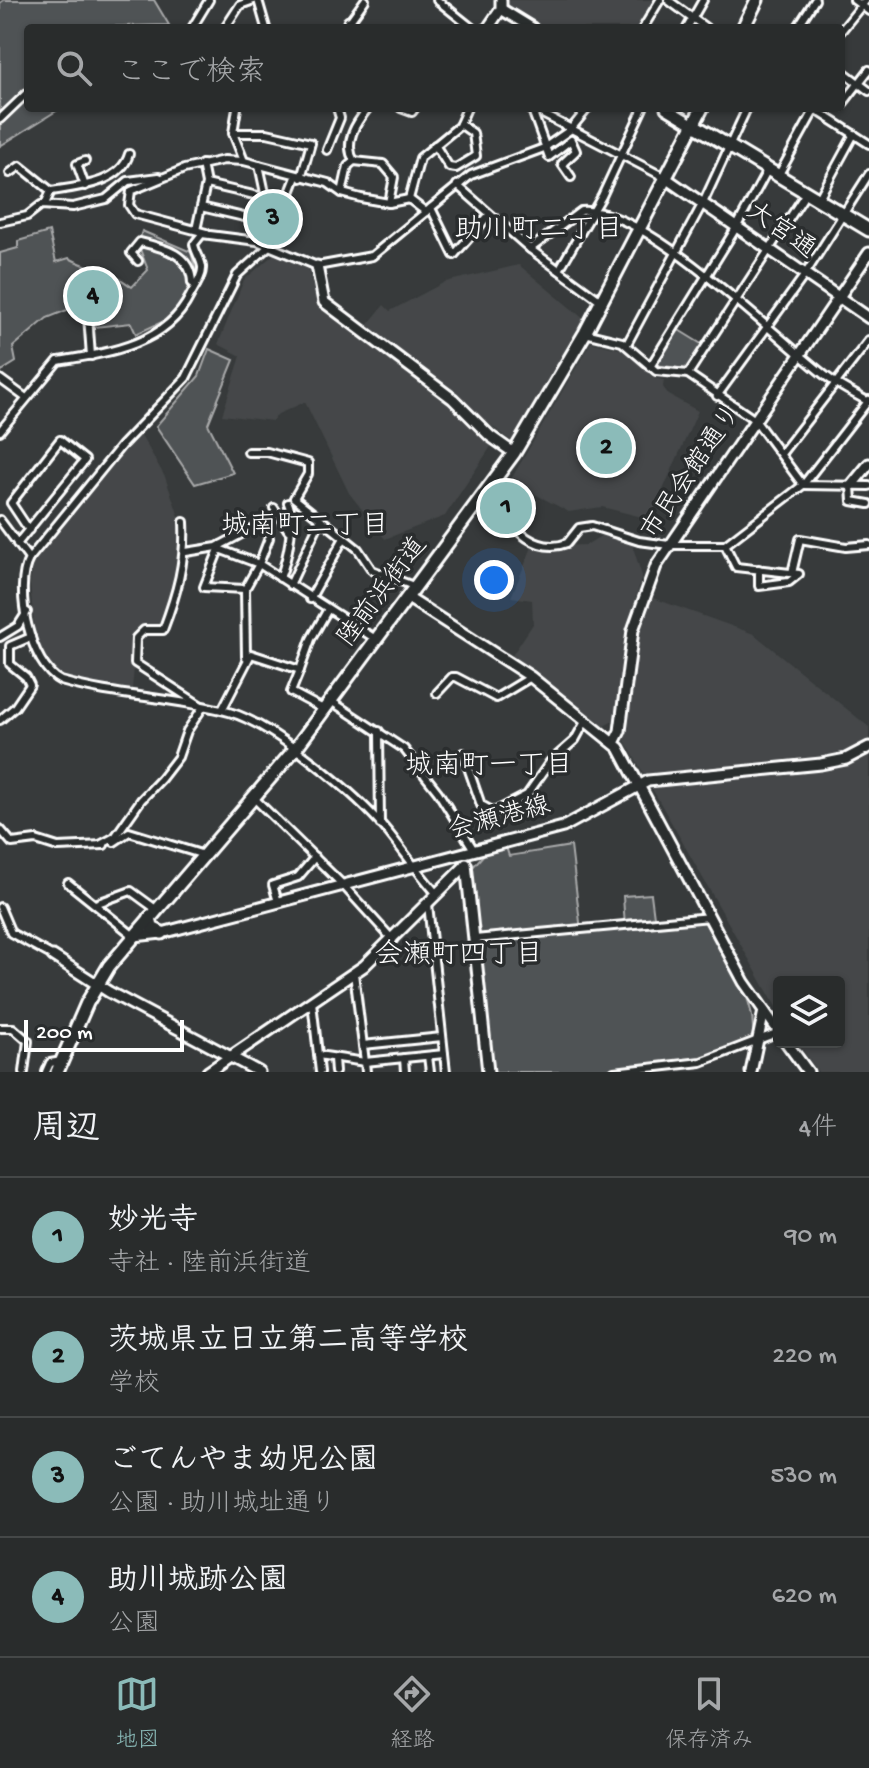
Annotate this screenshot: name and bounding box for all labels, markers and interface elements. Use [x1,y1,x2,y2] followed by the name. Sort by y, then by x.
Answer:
[24,24,845,112] search box
[52,46,96,90] icon: search
[116,57,266,92] text: ここで検索
[247,189,299,249] pin: 3
[739,196,821,267] street label: 大宮通
[455,214,623,248] district label: 助川町二丁目
[67,266,119,326] pin: 4
[635,399,749,546] street label: 市民会館通り
[580,418,632,478] pin: 2
[480,478,532,538] pin: 1
[221,510,389,544] district label: 城南町二丁目
[331,531,436,654] street label: 陸前浜街道
[474,560,514,600] your location
[405,750,573,784] district label: 城南町一丁目
[445,790,554,848] street label: 会瀬港線
[375,939,543,973] district label: 会瀬町四丁目
[773,976,845,1048] map controls
[773,976,845,1048] button: layers
[24,1016,184,1052] scale bar
[36,1021,93,1047] text: 200 m
[32,1111,100,1151] text: 周辺
[799,1114,837,1145] text: 4件
[108,1205,198,1240] text: 妙光寺
[53,1222,63,1253] text: 1
[785,1222,837,1253] text: 90 m
[108,1250,310,1281] text: 寺社 · 陸前浜街道
[108,1325,468,1360] text: 茨城県立日立第二高等学校
[52,1342,64,1373] text: 2
[772,1342,837,1373] text: 220 m
[108,1370,160,1401] text: 学校
[108,1445,378,1480] text: ごてんやま幼児公園
[51,1462,65,1493] text: 3
[770,1462,837,1493] text: 530 m
[108,1490,336,1521] text: 公園 · 助川城址通り
[108,1565,288,1600] text: 助川城跡公園
[52,1582,64,1613] text: 4
[772,1582,837,1613] text: 620 m
[108,1610,160,1641] text: 公園
[115,1672,160,1755] tab: 地図
[390,1672,435,1755] tab: 経路
[665,1672,754,1755] tab: 保存済み

